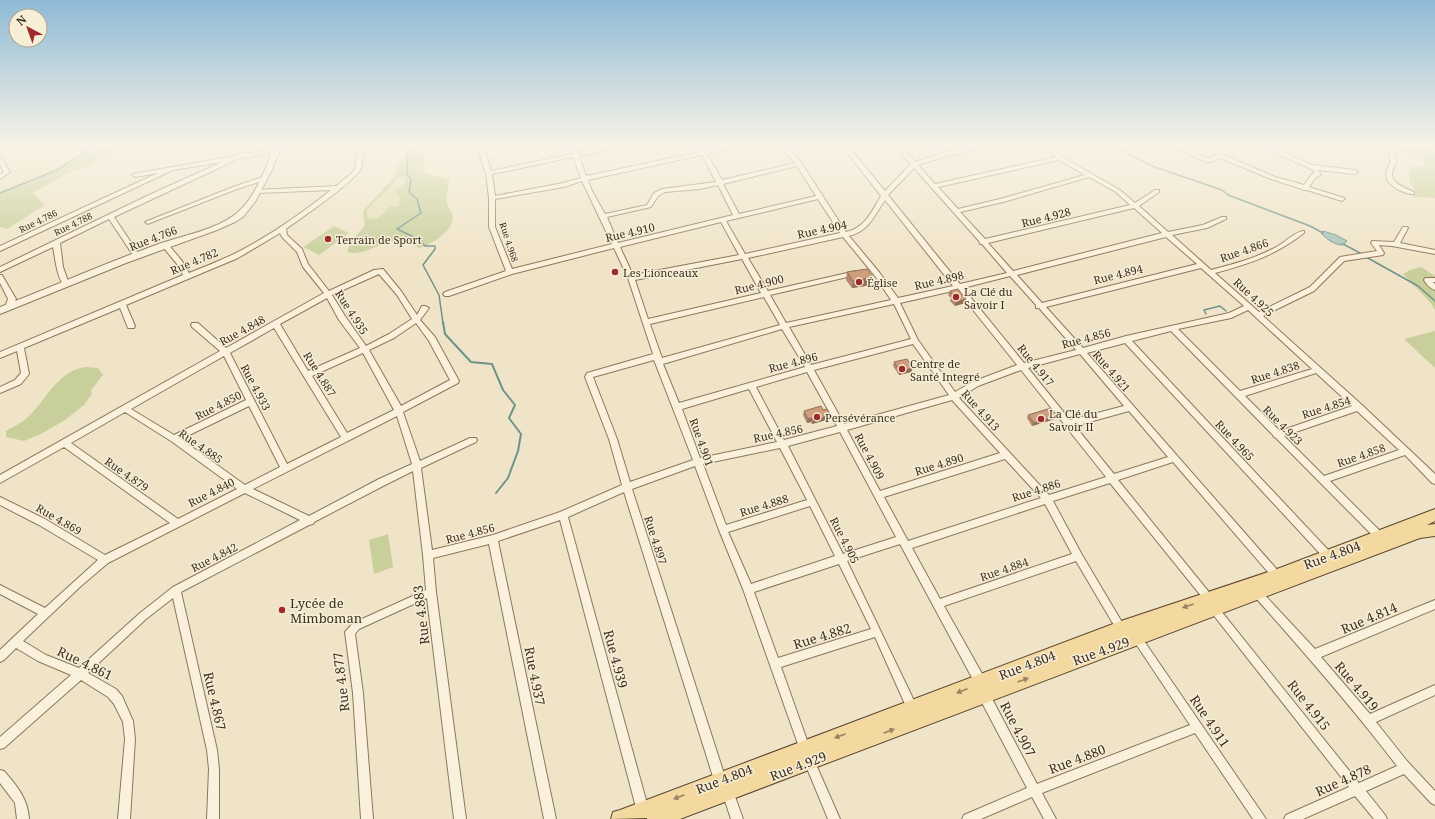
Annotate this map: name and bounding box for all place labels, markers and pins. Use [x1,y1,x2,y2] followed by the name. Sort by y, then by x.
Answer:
[336,232,422,247] place label: Terrain de Sport
[323,234,333,244] marker: Terrain de Sport
[623,265,699,280] place label: Les Lionceaux
[610,267,620,277] marker: Les Lionceaux
[867,275,898,290] place label: Église
[854,277,864,287] marker: Église
[964,284,1013,312] place label: La Clé du Savoir I
[951,292,961,302] marker: La Clé du Savoir I
[910,356,980,384] place label: Centre de Santé Integré
[897,364,907,374] marker: Centre de Santé Integré
[1049,406,1098,434] place label: La Clé du Savoir II
[825,410,895,425] place label: Persévérance
[812,412,822,422] marker: Persévérance
[1036,414,1046,424] marker: La Clé du Savoir II
[290,594,363,627] place label: Lycée de Mimboman
[277,605,287,615] marker: Lycée de Mimboman

